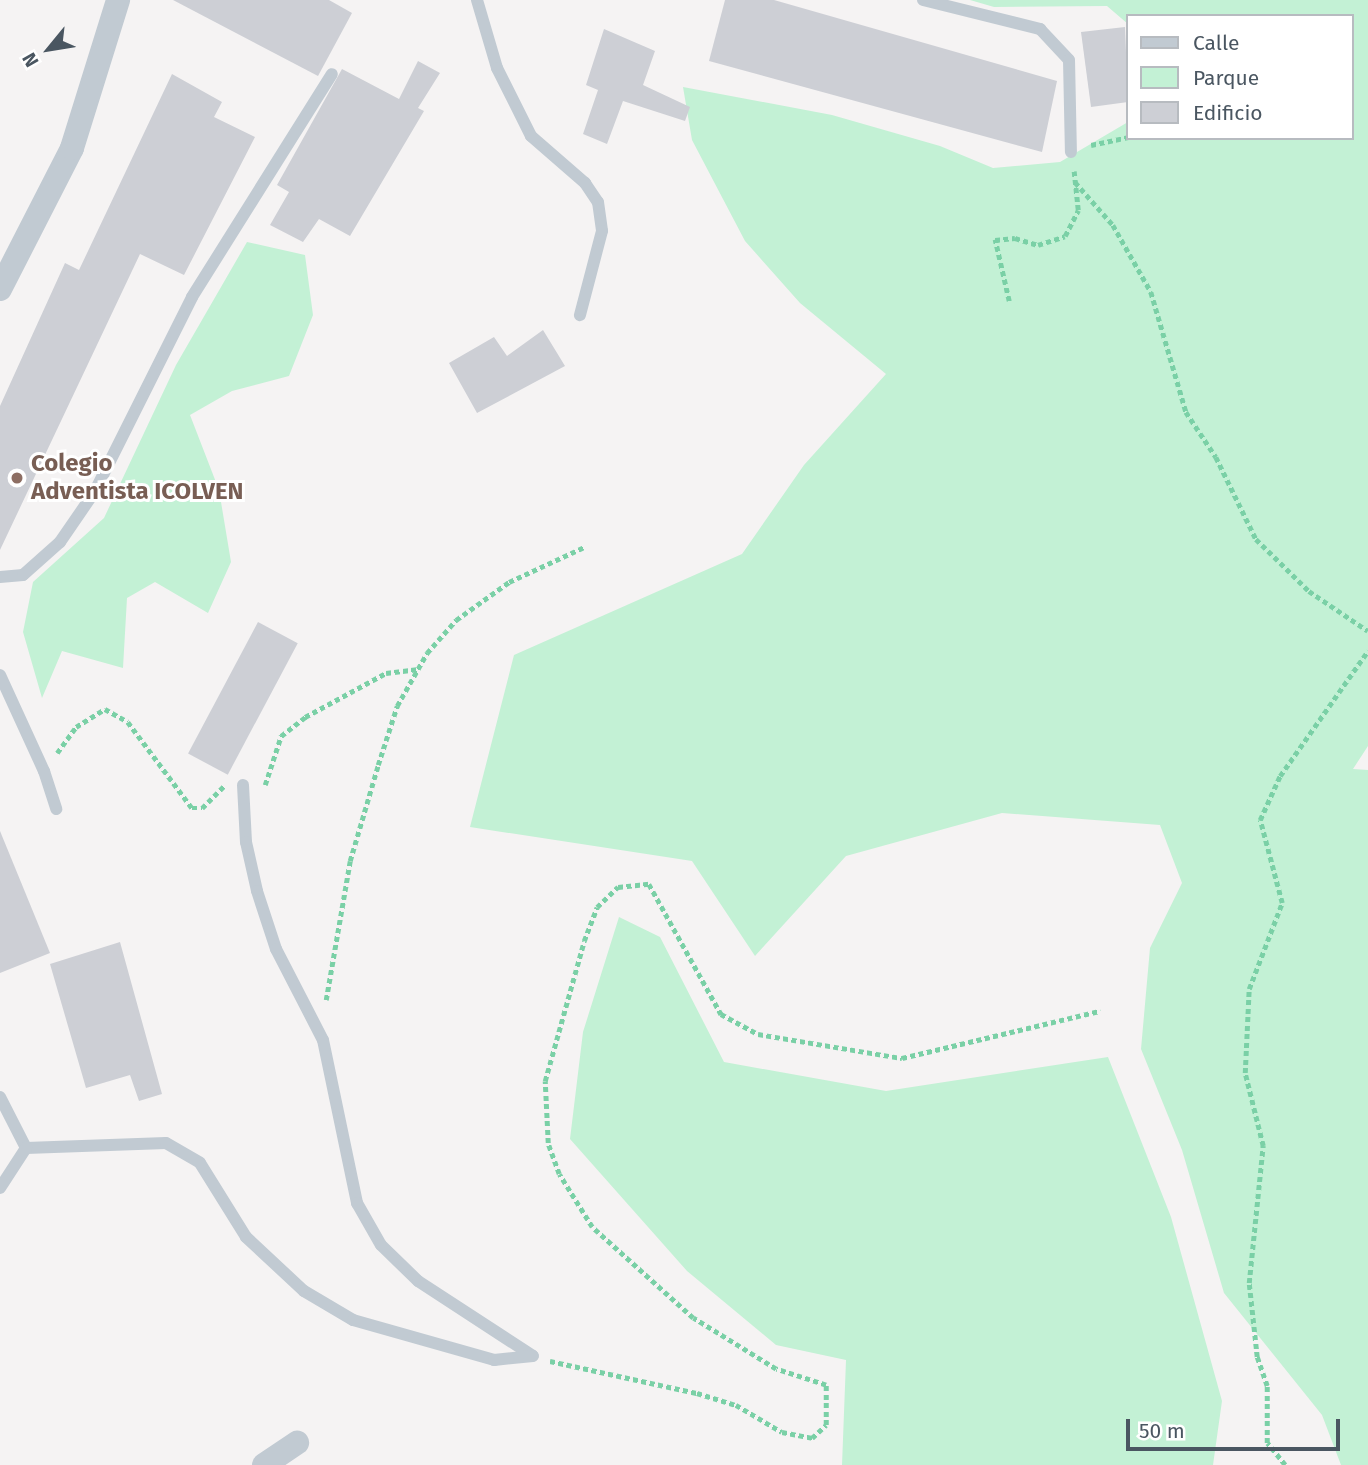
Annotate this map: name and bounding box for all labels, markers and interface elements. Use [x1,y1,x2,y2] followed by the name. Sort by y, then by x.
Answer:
[14,14,84,84] north arrow
[1126,14,1354,140] legend
[1193,30,1239,56] text: Calle
[17,49,43,71] text: N
[1193,65,1259,91] text: Parque
[1193,100,1263,126] text: Edificio
[31,450,243,506] place label: Colegio Adventista ICOLVEN
[9,470,25,486] marker: Colegio Adventista ICOLVEN
[1130,1406,1344,1450] scale bar
[1139,1418,1185,1444] text: 50 m

